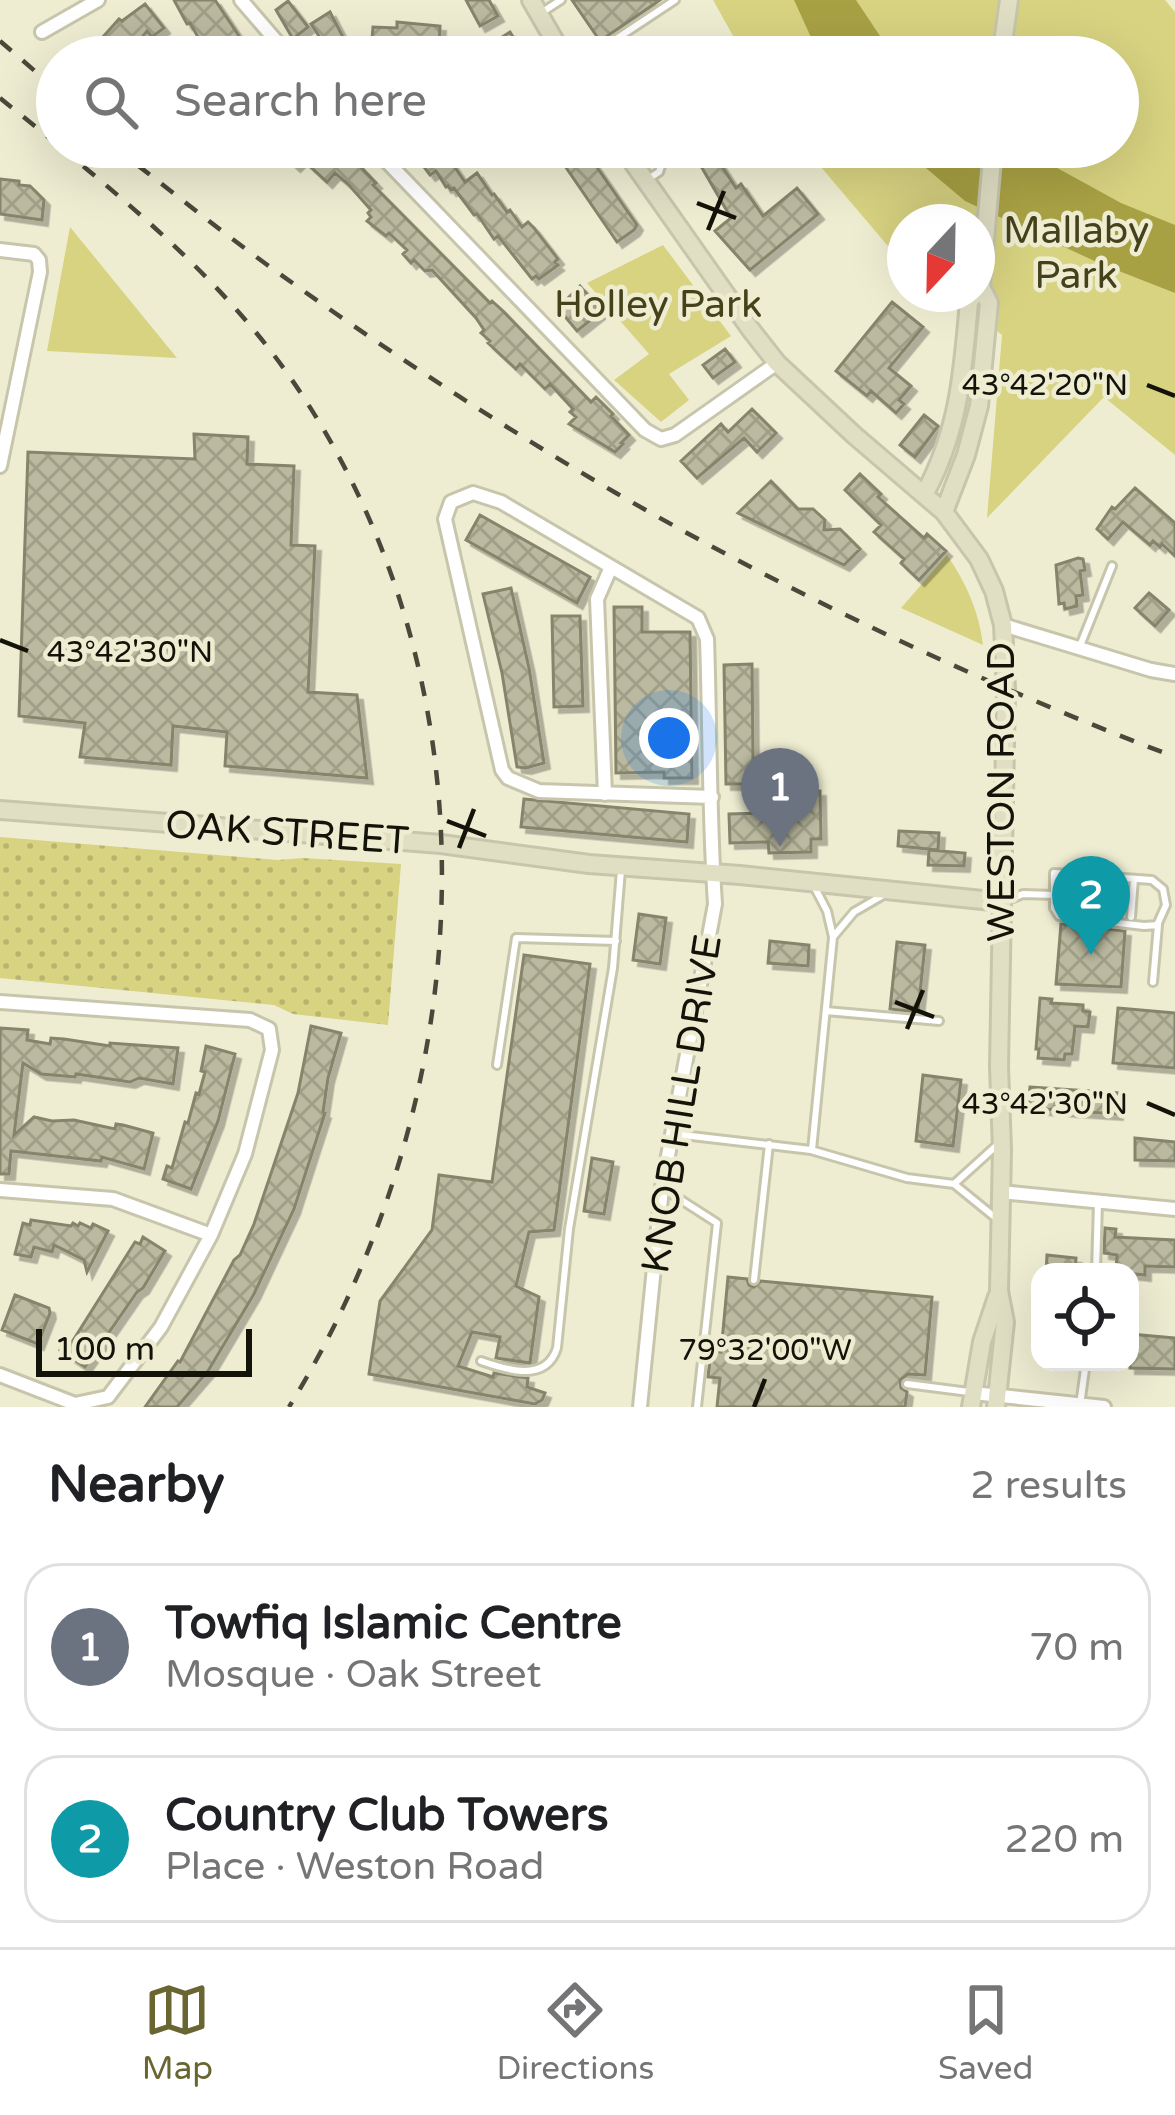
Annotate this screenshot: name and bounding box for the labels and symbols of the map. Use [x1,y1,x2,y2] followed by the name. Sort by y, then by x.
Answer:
[887,204,995,312] north arrow
[1003,207,1149,299] park label: Mallaby Park
[554,281,762,328] park label: Holley Park
[962,367,1128,404] text: 43°42'20"N
[47,634,213,671] text: 43°42'30"N
[978,642,1025,942] street label: WESTON ROAD
[639,708,699,768] your location
[741,748,819,847] pin: 1
[164,801,411,865] street label: OAK STREET
[1052,856,1130,955] pin: 2
[632,931,732,1277] street label: KNOB HILL DRIVE
[962,1086,1128,1123] text: 43°42'30"N
[36,1323,252,1376] scale bar
[678,1332,852,1369] text: 79°32'00"W

